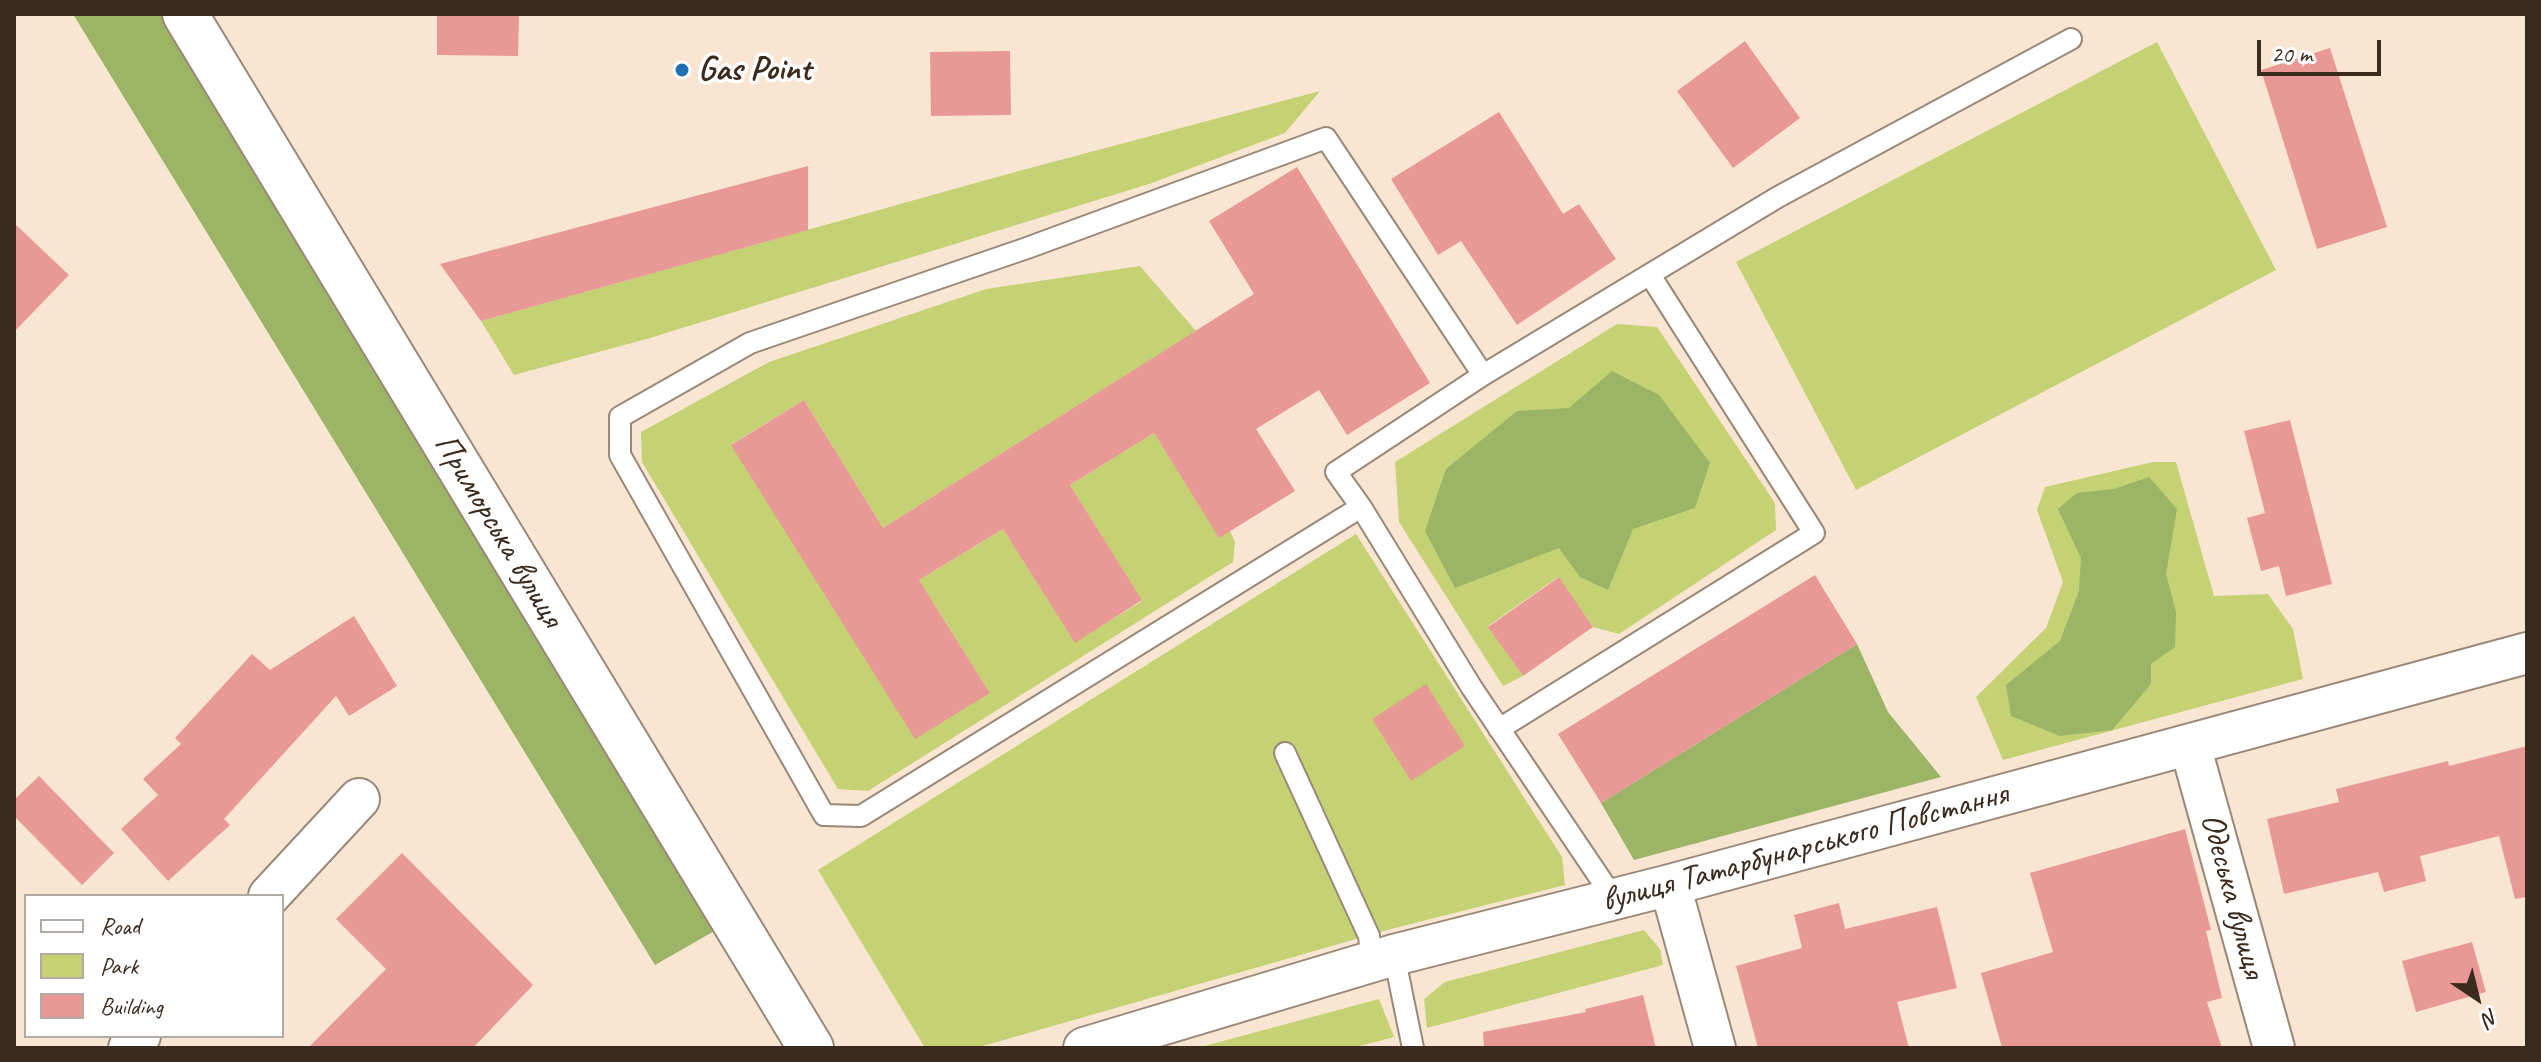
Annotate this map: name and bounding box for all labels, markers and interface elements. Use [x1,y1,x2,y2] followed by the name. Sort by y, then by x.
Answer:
[2261,24,2385,74] scale bar
[2271,39,2312,69] text: 20 m
[698,50,811,90] place label: Gas Point
[673,61,691,79] marker: Gas Point
[424,427,572,635] street label: Приморська вулиця
[1598,774,2012,922] street label: вулиця Татарбунарського Повстання
[2190,809,2274,983] street label: Одеська вулиця
[24,894,284,1038] legend
[100,911,140,941] text: Road
[100,951,138,981] text: Park
[2437,958,2517,1038] north arrow
[100,991,163,1021] text: Building
[2477,1002,2504,1033] text: N

